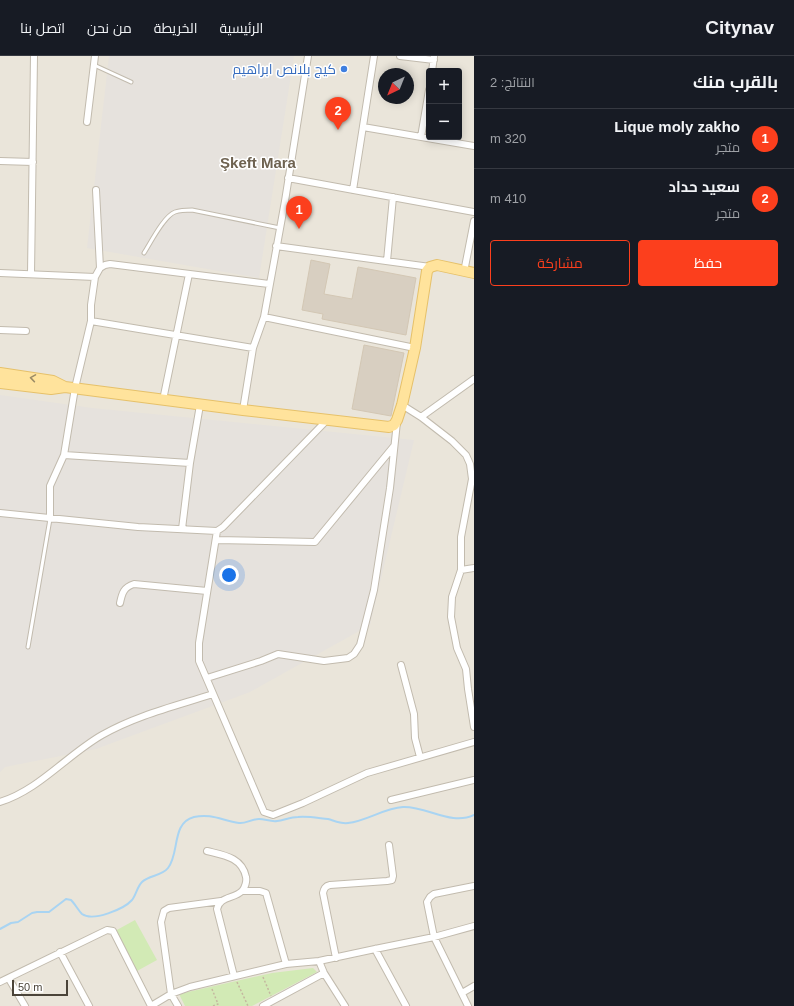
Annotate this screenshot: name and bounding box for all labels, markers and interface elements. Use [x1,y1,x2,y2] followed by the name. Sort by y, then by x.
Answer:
[705,17,774,38] text: Citynav
[20,20,65,36] text: اتصل بنا
[87,20,132,36] text: من نحن
[154,20,197,36] text: الخريطة
[219,20,263,36] text: الرئيسية
[233,61,336,79] place label: كيج بلانص ابراهيم
[339,64,349,74] marker: كيج بلانص ابراهيم
[378,68,414,104] north arrow
[426,68,462,140] map controls
[426,68,462,104] button: +
[693,73,778,92] text: بالقرب منك
[490,75,535,90] text: النتائج: 2
[325,97,351,130] pin: 2
[426,104,462,140] button: −
[614,118,740,135] text: Lique moly zakho
[490,131,526,146] text: 320 m
[761,131,769,146] text: 1
[716,140,740,155] text: متجر
[220,154,297,171] district label: Şkeft Mara
[669,178,740,195] text: سعيد حداد
[490,191,526,206] text: 410 m
[761,191,769,206] text: 2
[286,196,312,229] pin: 1
[716,206,740,221] text: متجر
[490,240,630,286] button: مشاركة
[638,240,778,286] button: حفظ
[30,374,36,383] one-way arrow
[219,565,239,585] your location
[12,978,68,997] scale bar
[18,981,42,993] text: 50 m

